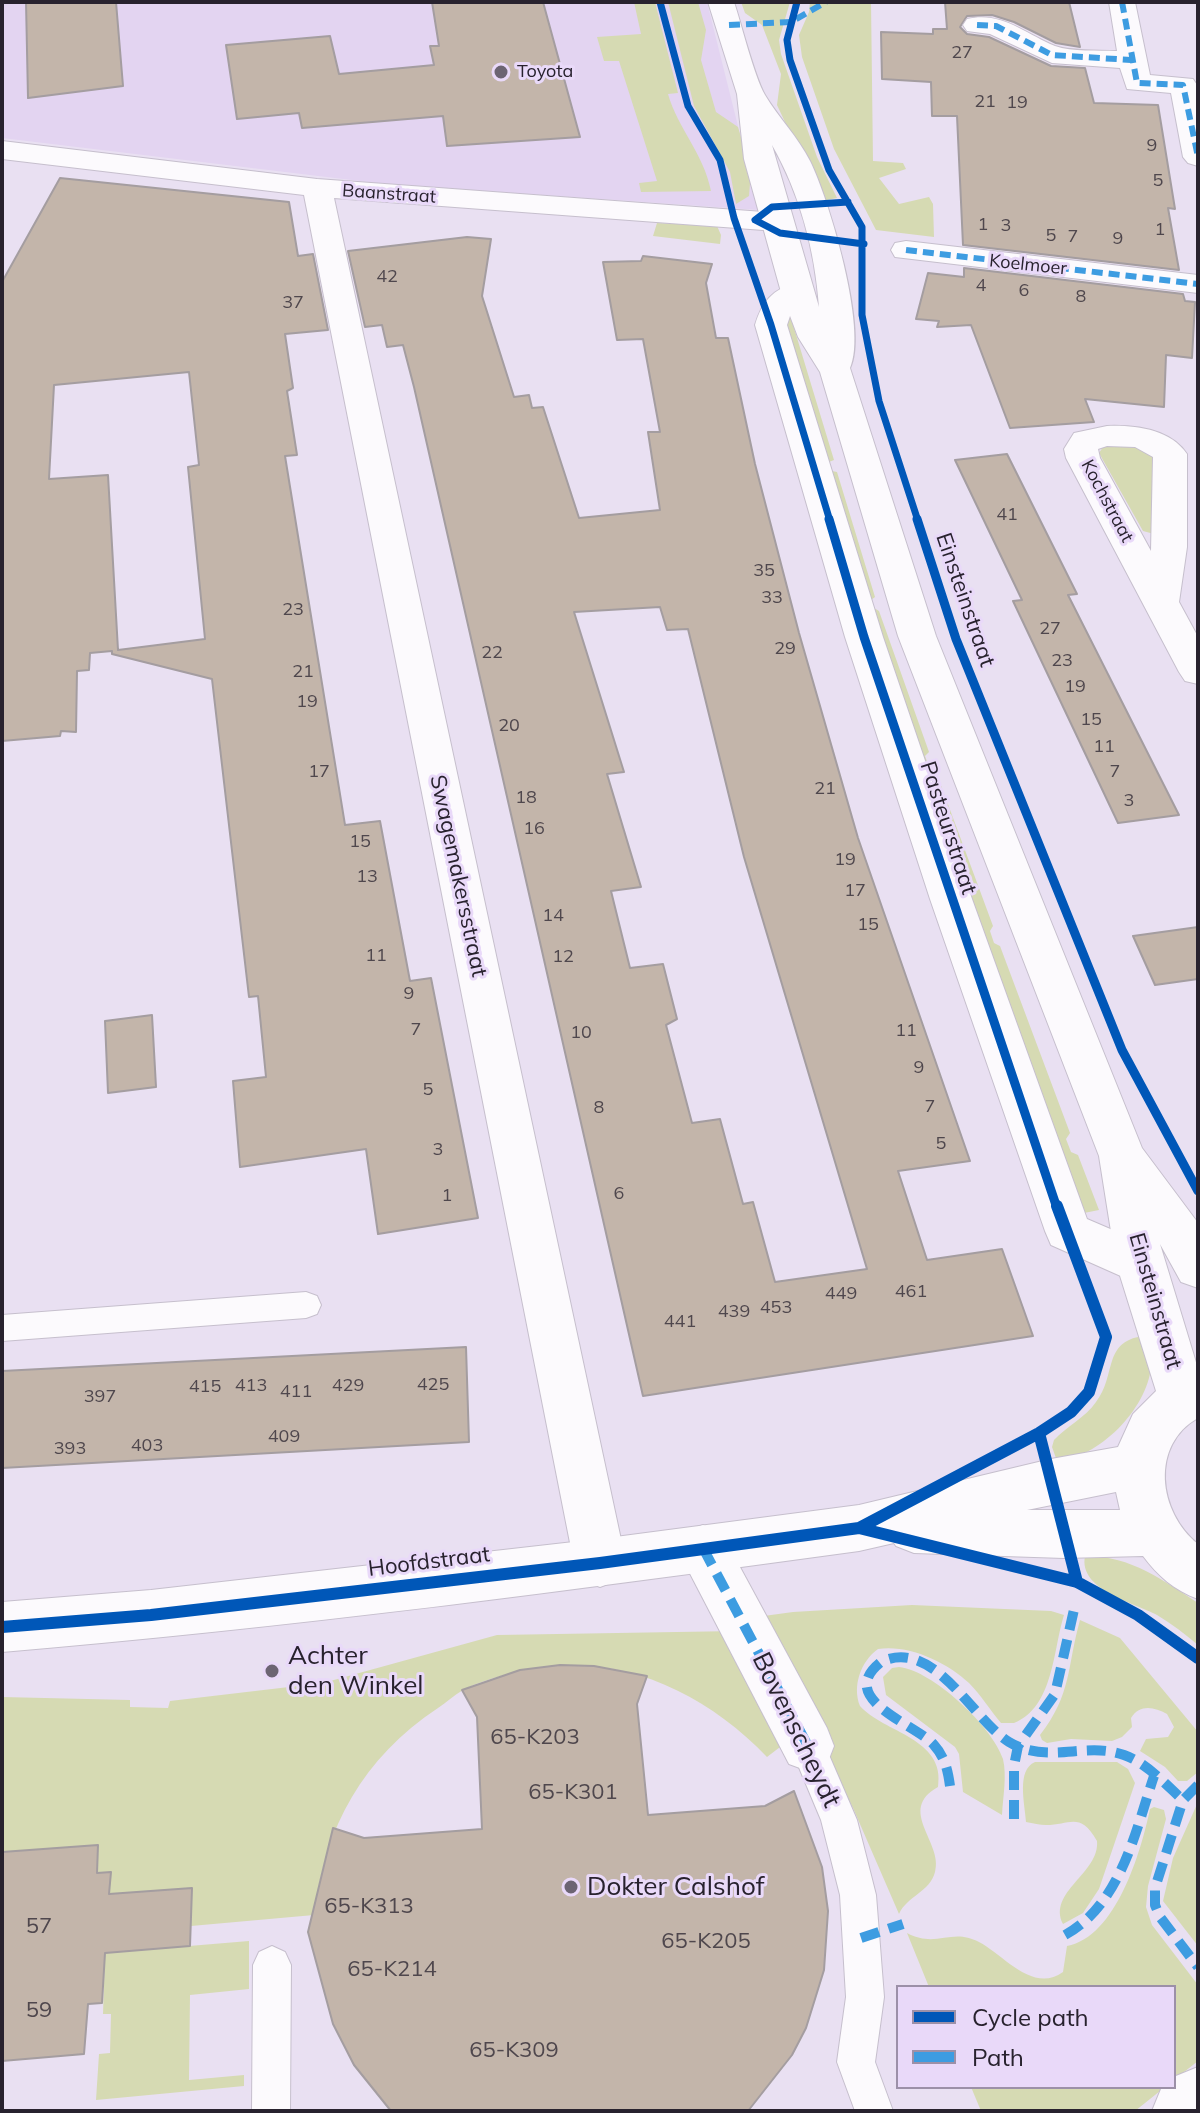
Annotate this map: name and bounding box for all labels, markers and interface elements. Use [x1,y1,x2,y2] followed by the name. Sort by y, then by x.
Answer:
[951,42,973,64] house number: 27
[517,61,573,83] place label: Toyota
[492,63,510,81] marker: Toyota
[974,91,996,113] house number: 21
[1006,92,1028,114] house number: 19
[1147,135,1157,157] house number: 9
[1153,170,1163,192] house number: 5
[341,180,437,208] street label: Baanstraat
[978,214,988,236] house number: 1
[1001,215,1011,237] house number: 3
[1155,219,1165,241] house number: 1
[1046,225,1056,247] house number: 5
[1068,226,1078,248] house number: 7
[1113,228,1123,250] house number: 9
[988,250,1068,280] street label: Koelmoer
[376,266,398,288] house number: 42
[976,275,986,297] house number: 4
[1019,280,1029,302] house number: 6
[1076,286,1086,308] house number: 8
[282,292,304,314] house number: 37
[1076,456,1138,546] street label: Kochstraat
[996,504,1018,526] house number: 41
[930,530,1000,670] street label: Einsteinstraat
[753,560,775,582] house number: 35
[761,587,783,609] house number: 33
[282,599,304,621] house number: 23
[1039,618,1061,640] house number: 27
[774,638,796,660] house number: 29
[481,642,503,664] house number: 22
[1051,650,1073,672] house number: 23
[292,661,314,683] house number: 21
[1064,676,1086,698] house number: 19
[296,691,318,713] house number: 19
[1080,709,1102,731] house number: 15
[498,715,520,737] house number: 20
[1093,736,1115,758] house number: 11
[914,758,982,898] street label: Pasteurstraat
[308,761,330,783] house number: 17
[1110,761,1120,783] house number: 7
[424,773,492,979] street label: Swagemakersstraat
[814,778,836,800] house number: 21
[515,787,537,809] house number: 18
[1124,790,1134,812] house number: 3
[523,818,545,840] house number: 16
[349,831,371,853] house number: 15
[834,849,856,871] house number: 19
[356,866,378,888] house number: 13
[844,880,866,902] house number: 17
[542,905,564,927] house number: 14
[857,914,879,936] house number: 15
[365,945,387,967] house number: 11
[552,946,574,968] house number: 12
[404,983,414,1005] house number: 9
[411,1019,421,1041] house number: 7
[895,1020,917,1042] house number: 11
[570,1022,592,1044] house number: 10
[914,1057,924,1079] house number: 9
[423,1079,433,1101] house number: 5
[925,1096,935,1118] house number: 7
[594,1097,604,1119] house number: 8
[936,1133,946,1155] house number: 5
[433,1139,443,1161] house number: 3
[614,1183,624,1205] house number: 6
[442,1185,452,1207] house number: 1
[1123,1230,1187,1372] street label: Einsteinstraat
[895,1281,927,1303] house number: 461
[825,1283,857,1305] house number: 449
[760,1297,792,1319] house number: 453
[718,1301,750,1323] house number: 439
[664,1311,696,1333] house number: 441
[417,1374,449,1396] house number: 425
[235,1375,267,1397] house number: 413
[332,1375,364,1397] house number: 429
[189,1376,221,1398] house number: 415
[280,1381,312,1403] house number: 411
[84,1386,116,1408] house number: 397
[268,1426,300,1448] house number: 409
[131,1435,163,1457] house number: 403
[54,1438,86,1460] house number: 393
[367,1541,491,1583] street label: Hoofdstraat
[288,1640,423,1702] place label: Achter den Winkel
[745,1647,847,1813] street label: Bovenscheydt
[263,1662,281,1680] marker: Achter den Winkel
[490,1724,580,1750] house number: 65-K203
[528,1779,618,1805] house number: 65-K301
[587,1871,764,1903] place label: Dokter Calshof
[562,1878,580,1896] marker: Dokter Calshof
[324,1893,414,1919] house number: 65-K313
[26,1913,52,1939] house number: 57
[661,1928,751,1954] house number: 65-K205
[347,1956,437,1982] house number: 65-K214
[896,1985,1176,2089] legend
[26,1997,52,2023] house number: 59
[972,2002,1089,2032] text: Cycle path
[469,2037,559,2063] house number: 65-K309
[972,2042,1024,2072] text: Path

